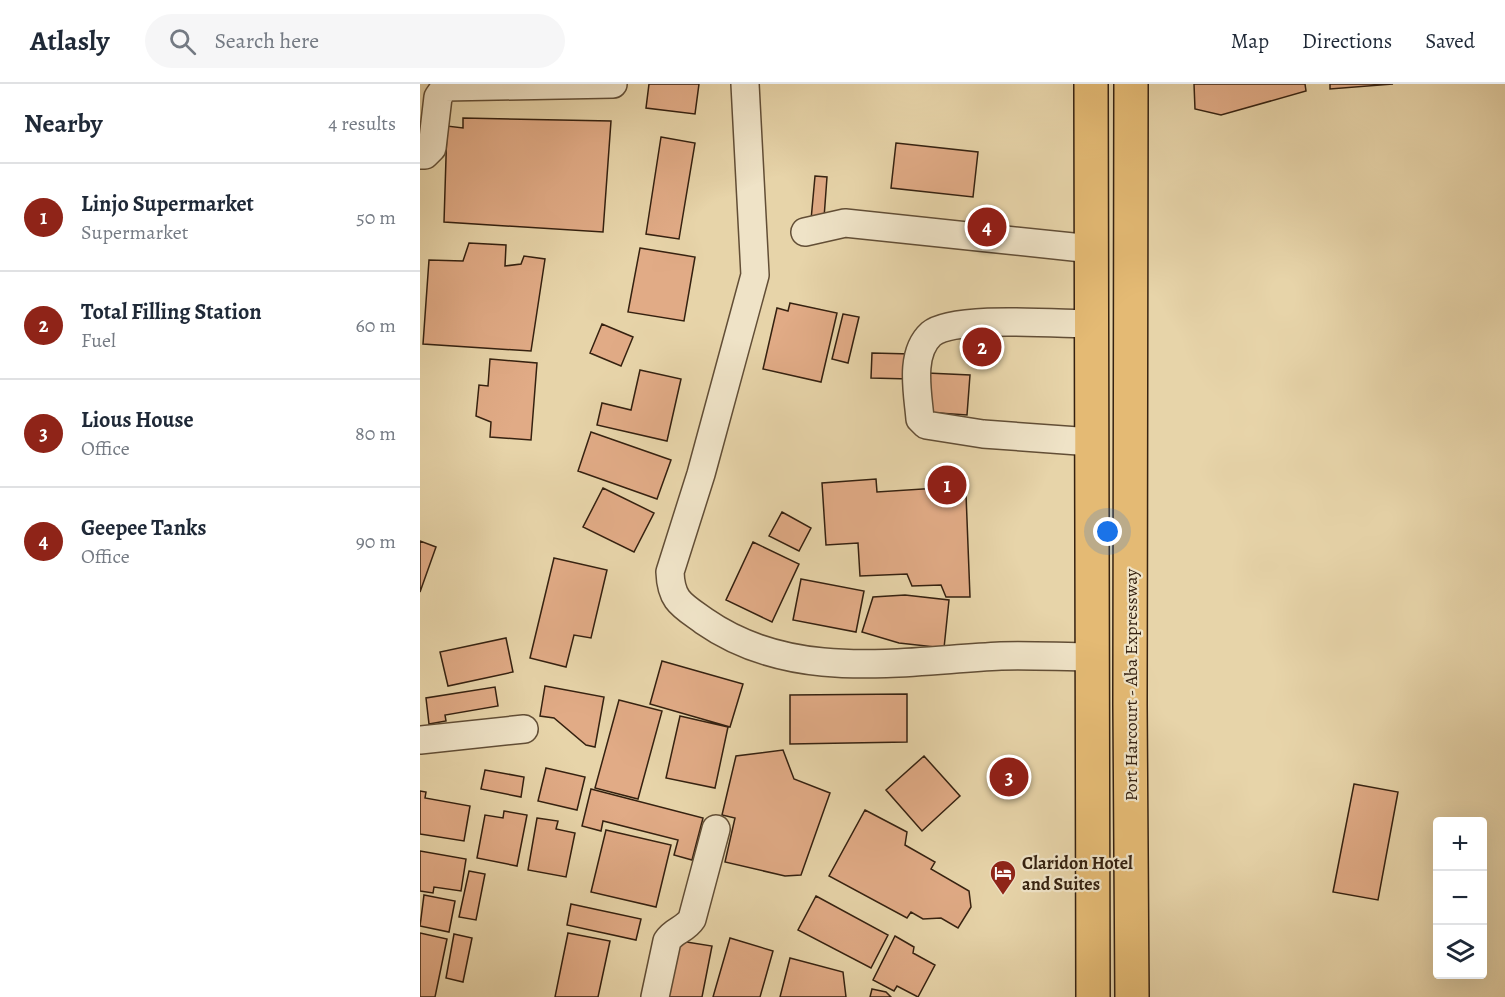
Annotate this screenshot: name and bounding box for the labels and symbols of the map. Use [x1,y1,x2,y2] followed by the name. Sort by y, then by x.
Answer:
[968,204,1006,250] pin: 4
[962,324,1002,370] pin: 2
[928,462,966,508] pin: 1
[1093,517,1122,546] your location
[1119,568,1143,801] street label: Port Harcourt - Aba Expressway
[990,754,1028,800] pin: 3
[1022,851,1133,896] place label: Claridon Hotel and Suites
[988,858,1018,896] hotel icon: Claridon Hotel and Suites

